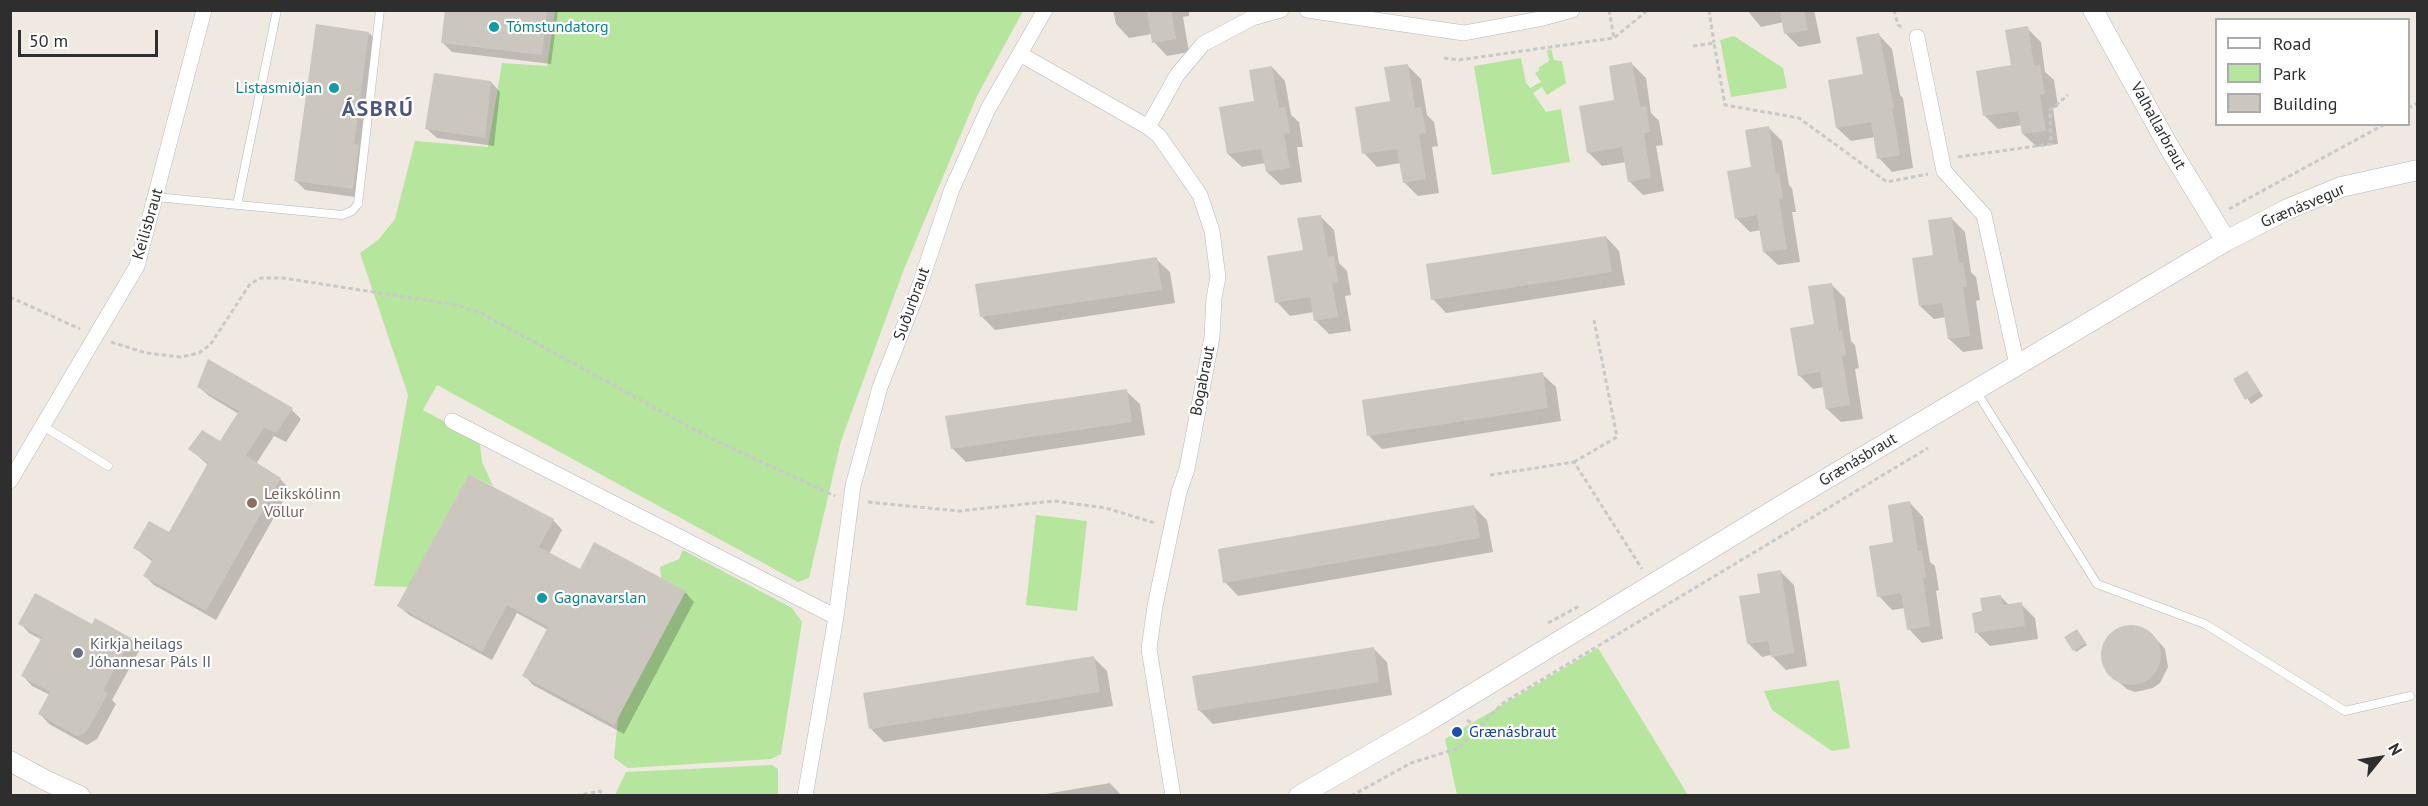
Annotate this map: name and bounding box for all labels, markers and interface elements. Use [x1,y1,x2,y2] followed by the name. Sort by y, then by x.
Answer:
[506,17,609,37] place label: Tómstundatorg
[21,18,160,56] scale bar
[2215,18,2410,126] legend
[487,20,501,34] marker: Tómstundatorg
[29,29,68,52] text: 50 m
[2273,32,2311,55] text: Road
[2273,62,2306,85] text: Park
[235,78,322,98] place label: Listasmiðjan
[2126,79,2190,173] street label: Valhallarbraut
[327,81,341,95] marker: Listasmiðjan
[2273,92,2337,115] text: Building
[342,97,414,123] district label: ÁSBRÚ
[2258,180,2348,232] street label: Grænásvegur
[129,186,167,262] street label: Keilisbraut
[890,265,934,343] street label: Suðurbraut
[1187,345,1219,417] street label: Bogabraut
[1816,429,1900,491] street label: Grænásbraut
[264,484,341,522] place label: Leikskólinn Völlur
[245,496,259,510] marker: Leikskólinn Völlur
[554,588,646,608] place label: Gagnavarslan
[535,591,549,605] marker: Gagnavarslan
[90,634,211,672] place label: Kirkja heilags Jóhannesar Páls II
[71,646,85,660] marker: Kirkja heilags Jóhannesar Páls II
[1469,722,1556,742] place label: Grænásbraut
[1450,725,1464,739] marker: Grænásbraut
[2350,728,2410,788] north arrow
[2384,739,2407,759] text: N

